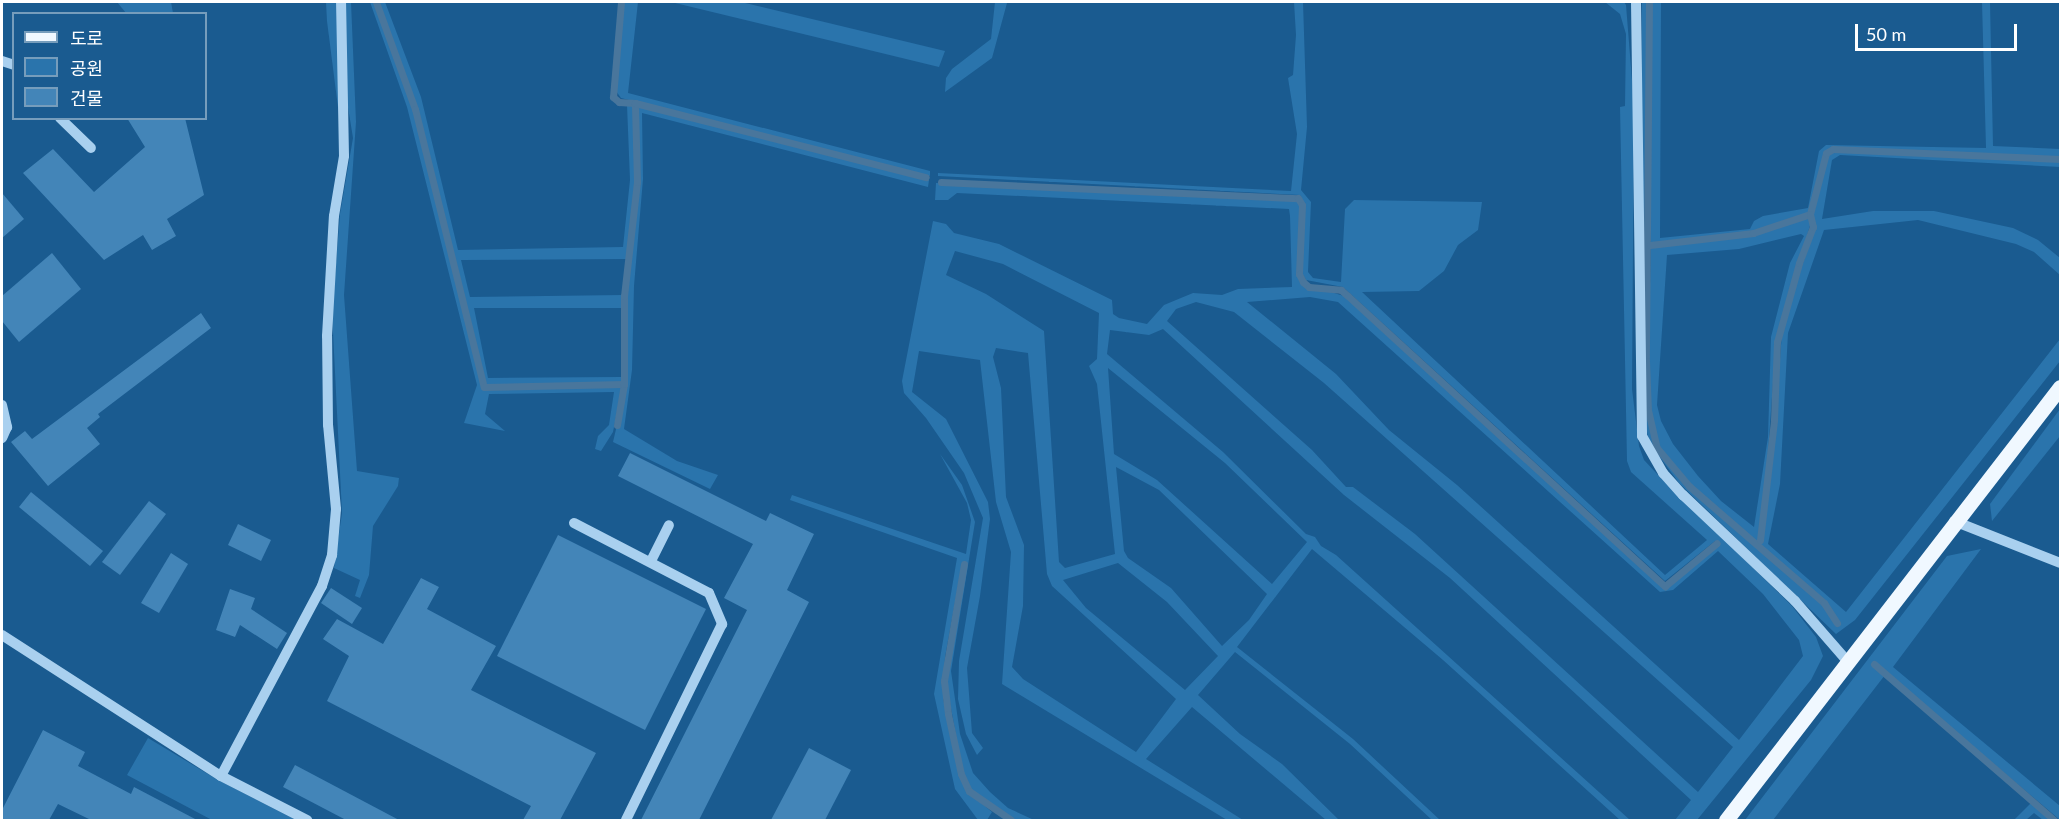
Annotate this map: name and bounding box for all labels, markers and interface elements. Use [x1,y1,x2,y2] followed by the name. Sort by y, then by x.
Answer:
[12,12,207,120] legend
[1858,12,2020,50] scale bar
[1866,23,1906,45] text: 50 m
[70,27,103,49] text: 도로
[70,57,103,79] text: 공원
[70,87,103,109] text: 건물

